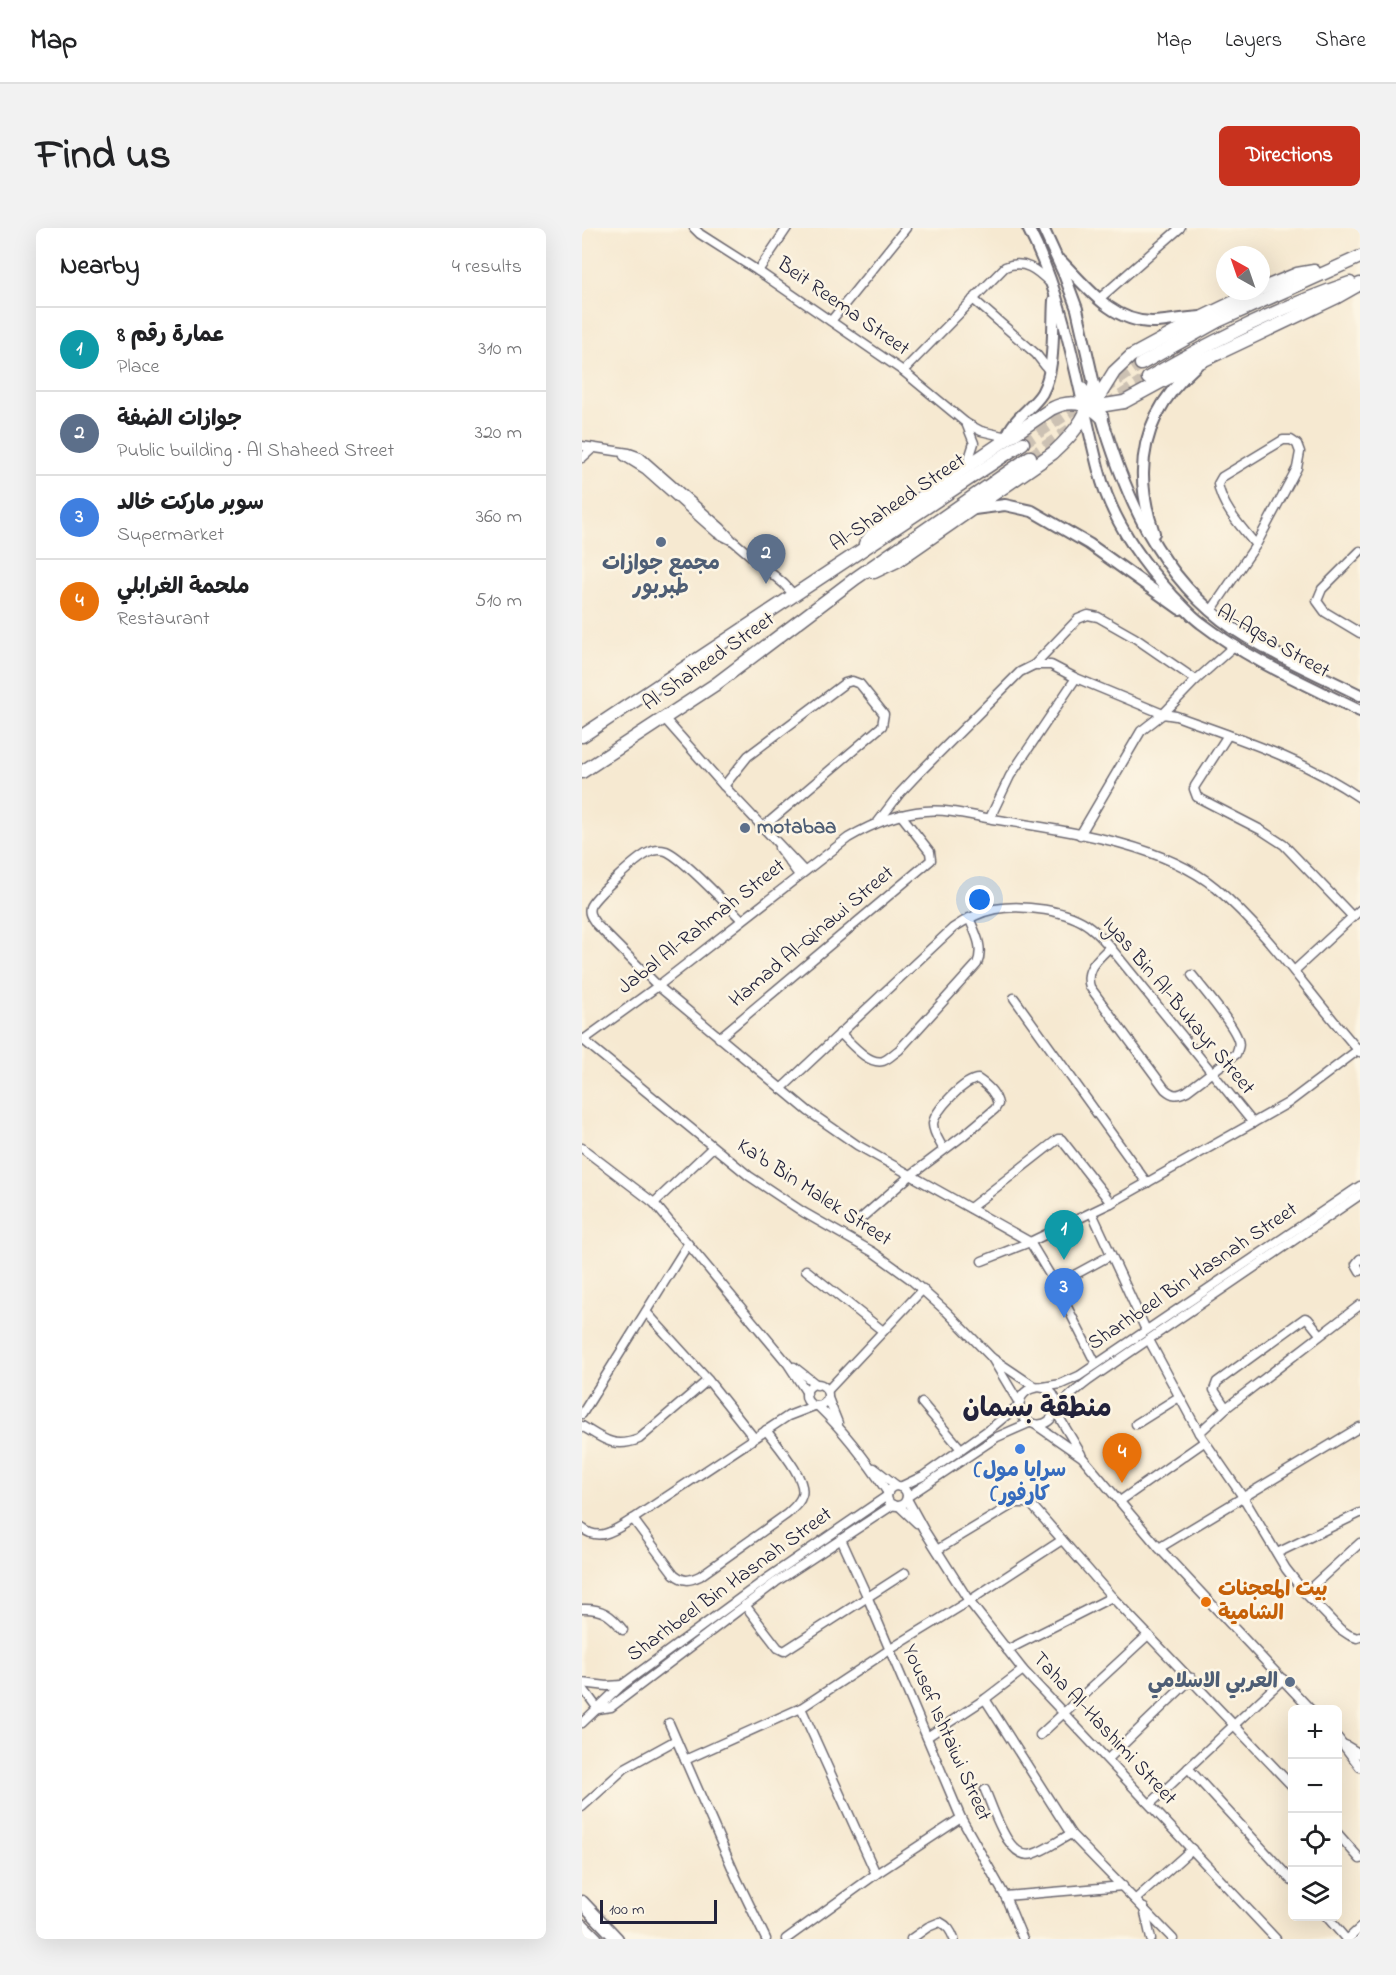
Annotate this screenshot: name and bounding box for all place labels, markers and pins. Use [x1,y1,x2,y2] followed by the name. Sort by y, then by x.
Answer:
[746,534,786,584] pin: 2
[654,535,668,549] marker: مجمع جوازات طبربور
[602,549,720,603] place label: مجمع جوازات طبربور
[757,813,836,843] place label: motabaa
[738,821,752,835] marker: motabaa
[1044,1210,1084,1260] pin: 1
[1044,1268,1084,1318] pin: 3
[1102,1434,1142,1483] pin: 4
[1013,1442,1027,1456] marker: (سرايا مول (كارفور
[974,1456,1066,1510] place label: (سرايا مول (كارفور
[1218,1575,1327,1629] place label: بيت المعجنات الشامية
[1199,1595,1213,1609] marker: بيت المعجنات الشامية
[1148,1667,1278,1699] place label: العربي الاسلامي
[1283,1675,1297,1689] marker: العربي الاسلامي

